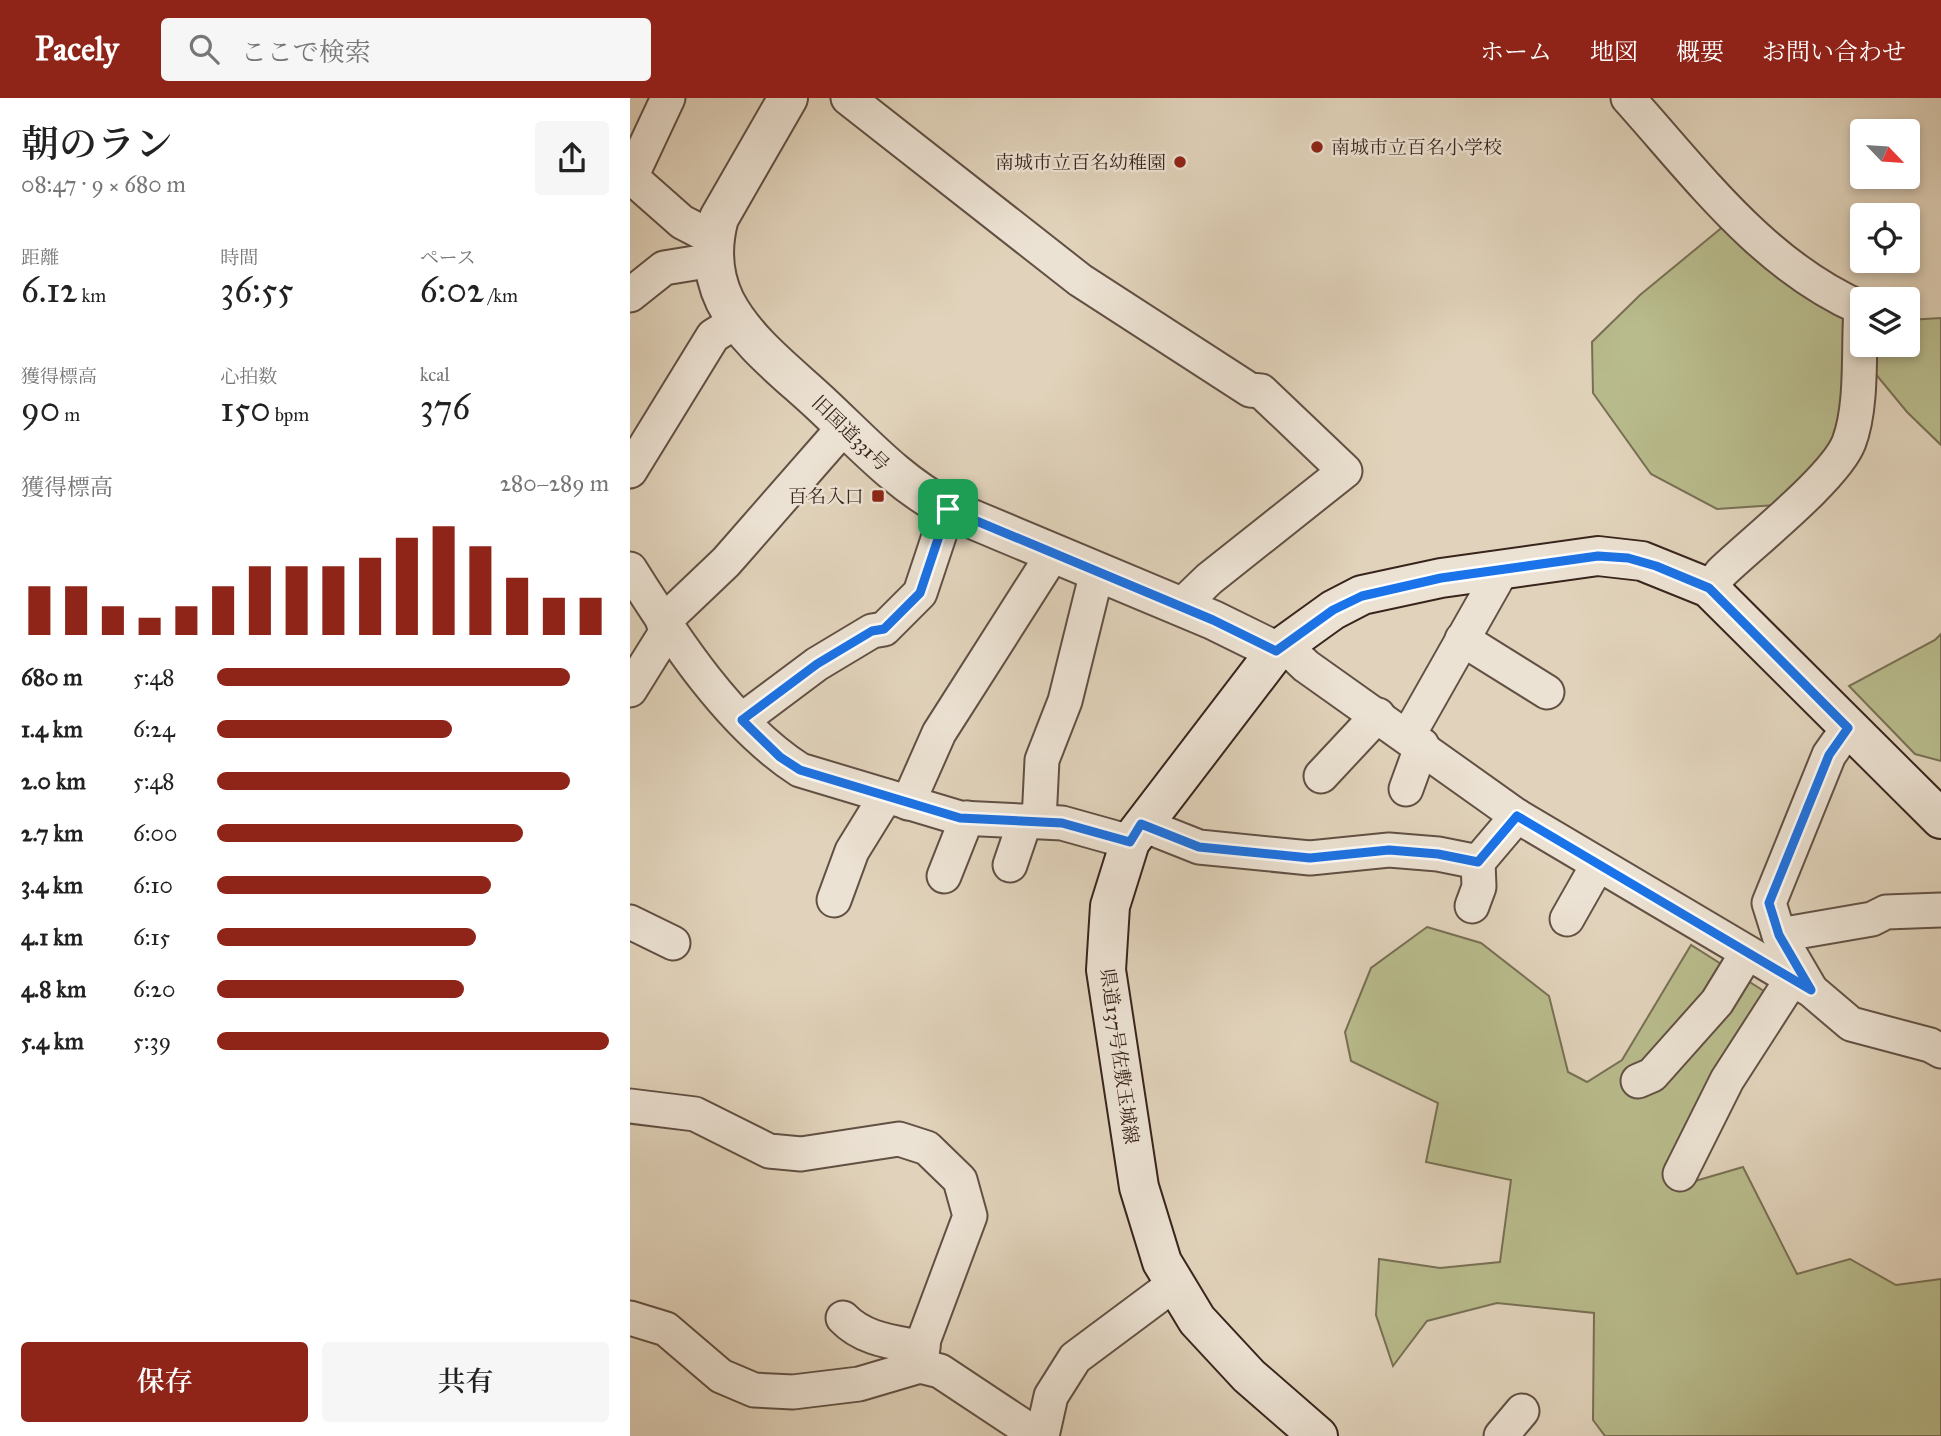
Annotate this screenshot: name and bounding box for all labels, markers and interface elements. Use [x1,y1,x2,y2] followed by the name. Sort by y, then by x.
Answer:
[161,18,651,81] search box
[35,29,119,69] text: Pacely
[185,30,223,68] icon: search
[241,36,371,68] text: ここで検索
[1480,37,1552,67] text: ホーム
[1590,37,1638,67] text: 地図
[1676,37,1724,67] text: 概要
[1762,37,1906,67] text: お問い合わせ
[1850,119,1920,189] north arrow
[1850,119,1920,357] map controls
[21,121,173,167] text: 朝のラン
[535,121,609,195] button: share
[1331,136,1502,159] place label: 南城市立百名小学校
[1309,139,1325,155] marker: 南城市立百名小学校
[995,151,1166,174] place label: 南城市立百名幼稚園
[1172,154,1188,170] marker: 南城市立百名幼稚園
[21,170,186,198] text: 08:47 · 9 × 680 m
[1850,203,1920,273] button: locate
[21,246,59,269] text: 距離
[220,246,258,269] text: 時間
[420,246,476,269] text: ペース
[21,269,77,312] text: 6.12
[220,269,294,312] text: 36:55
[420,269,484,312] text: 6:02
[77,284,106,307] text: km
[484,284,518,307] text: /km
[1850,287,1920,357] button: layers
[420,363,450,386] text: kcal
[21,365,97,388] text: 獲得標高
[220,365,277,388] text: 心拍数
[420,386,470,429] text: 376
[21,388,60,431] text: 90
[220,388,271,431] text: 150
[807,391,894,476] street label: 旧国道331号
[60,403,80,426] text: m
[271,403,309,426] text: bpm
[500,469,609,497] text: 280–289 m
[21,473,113,501] text: 獲得標高
[918,479,978,539] pin
[788,485,864,508] place label: 百名入口
[870,488,886,504] marker: 百名入口
[929,490,967,528] icon: arrive
[21,663,83,691] text: 680 m
[133,663,175,691] text: 5:48
[21,715,83,743] text: 1.4 km
[133,715,175,743] text: 6:24
[21,767,86,795] text: 2.0 km
[133,767,175,795] text: 5:48
[21,819,83,847] text: 2.7 km
[133,819,177,847] text: 6:00
[21,871,83,899] text: 3.4 km
[133,871,173,899] text: 6:10
[21,923,83,951] text: 4.1 km
[133,923,170,951] text: 6:15
[1096,967,1143,1145] street label: 県道137号佐敷玉城線
[21,975,86,1003] text: 4.8 km
[133,975,175,1003] text: 6:20
[21,1027,84,1055] text: 5.4 km
[133,1027,171,1055] text: 5:39
[21,1342,308,1422] button: 保存
[322,1342,609,1422] button: 共有

